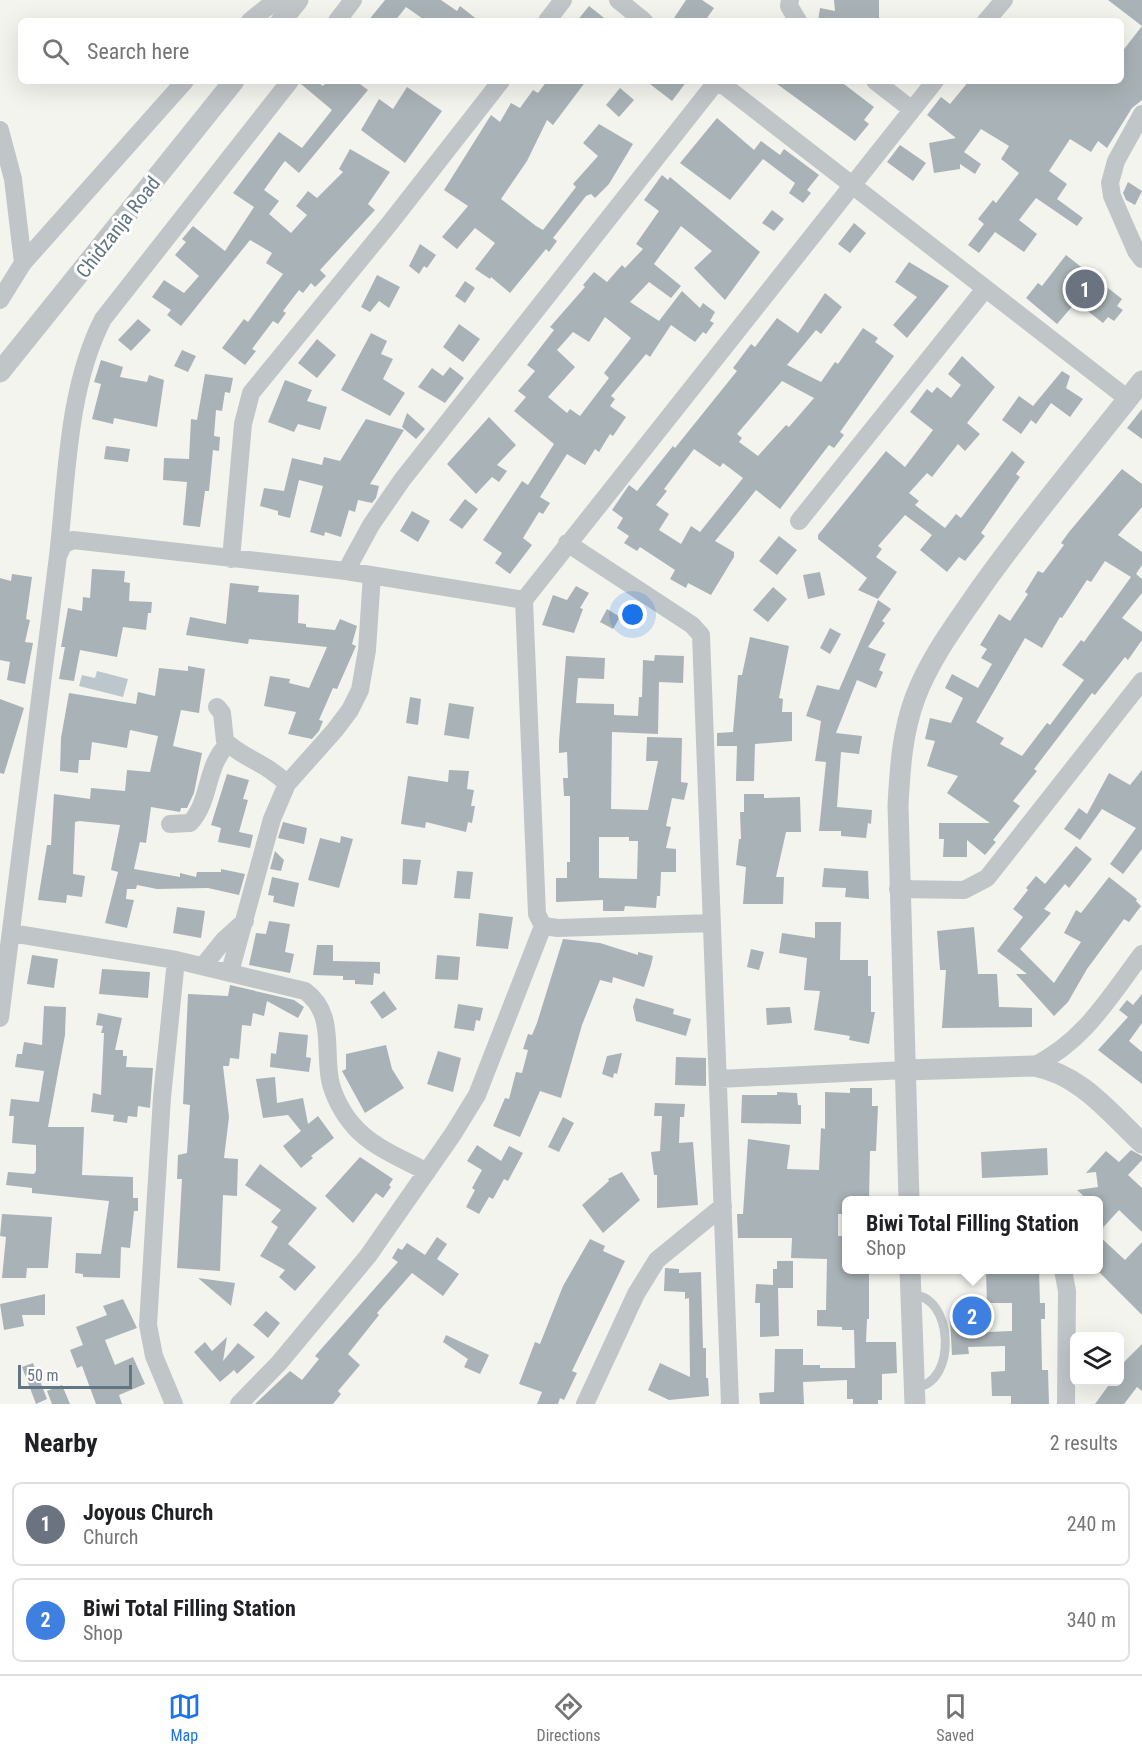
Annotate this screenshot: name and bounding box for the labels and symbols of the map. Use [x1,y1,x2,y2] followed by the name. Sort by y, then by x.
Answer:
[71,171,165,283] street label: Chidzanja Road
[1066,266,1104,312] pin: 1
[618,600,647,629] your location
[952,1294,992,1338] pin: 2
[18,1362,132,1390] scale bar

